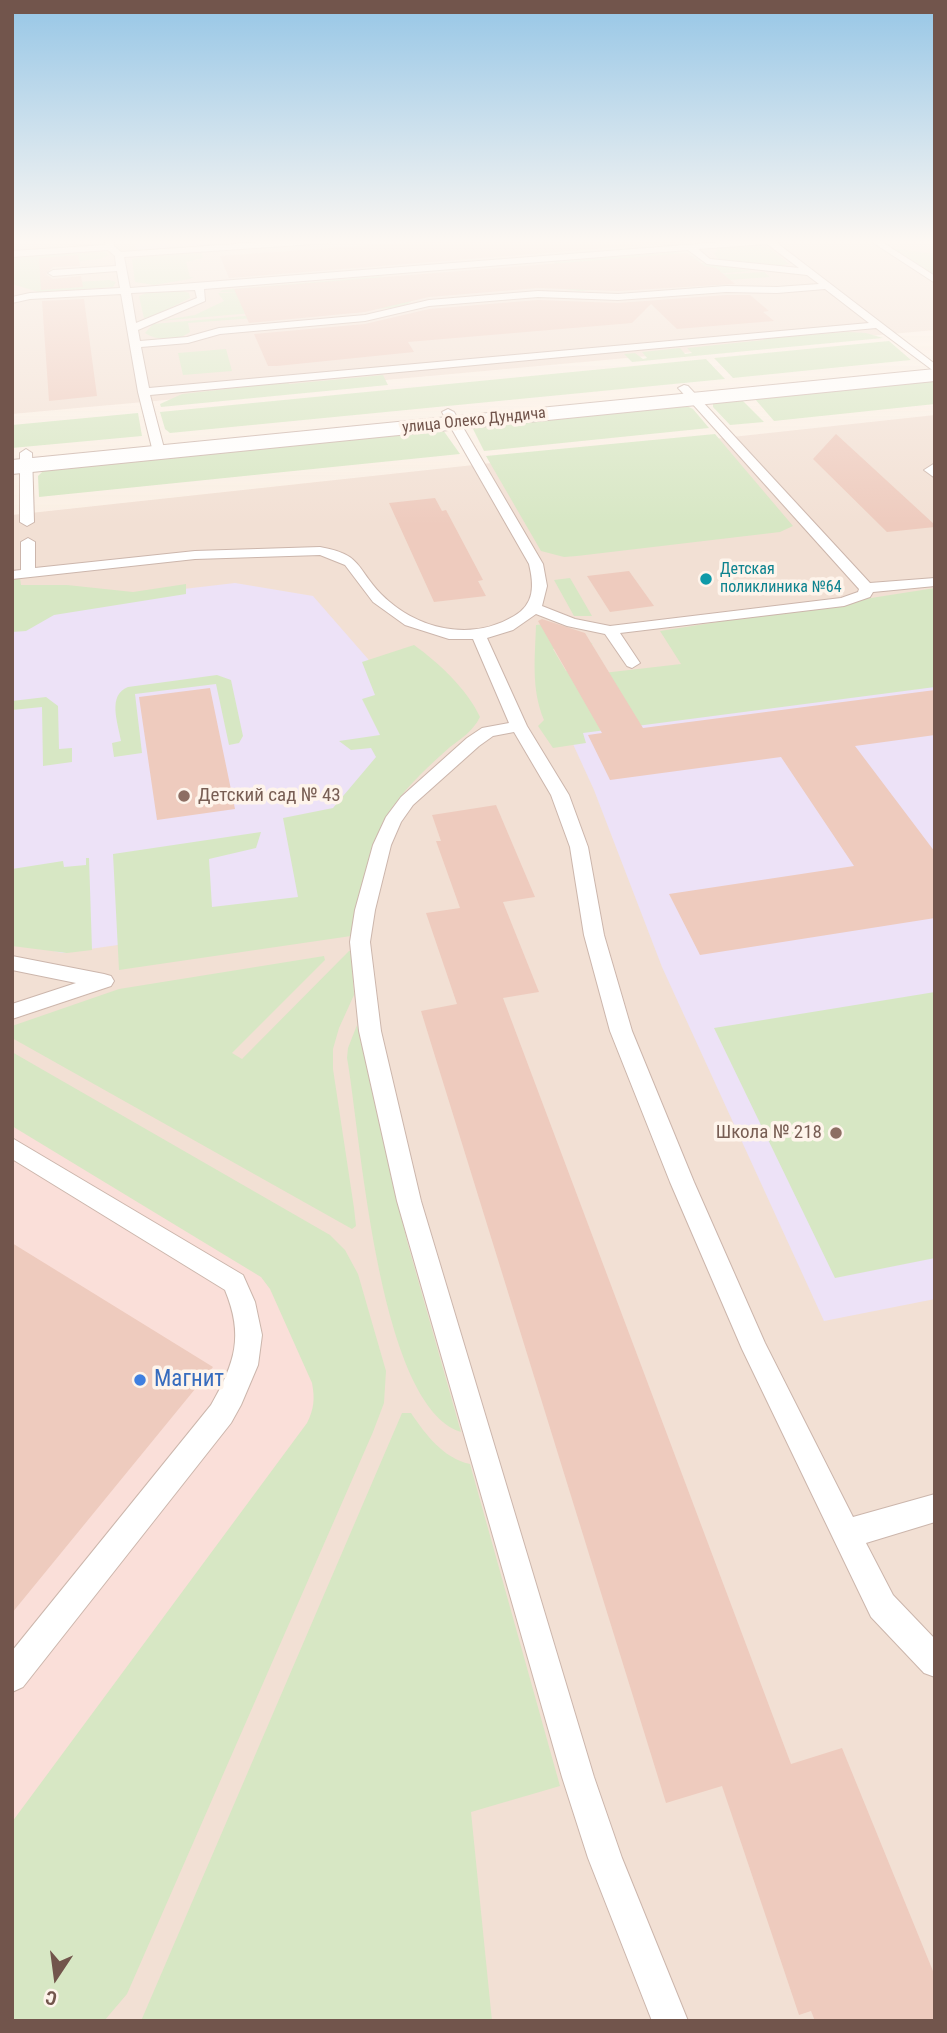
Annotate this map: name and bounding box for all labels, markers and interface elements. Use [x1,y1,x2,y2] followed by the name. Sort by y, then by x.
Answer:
[401,404,547,438] street label: улица Олеко Дундича
[720,560,842,598] place label: Детская поликлиника №64
[698,571,714,587] marker: Детская поликлиника №64
[198,785,341,807] place label: Детский сад № 43
[176,788,192,804] marker: Детский сад № 43
[716,1122,822,1144] place label: Школа № 218
[828,1125,844,1141] marker: Школа № 218
[154,1366,224,1394] place label: Магнит
[132,1372,148,1388] marker: Магнит
[21,1942,91,2012] north arrow
[43,1986,59,2010] text: С

